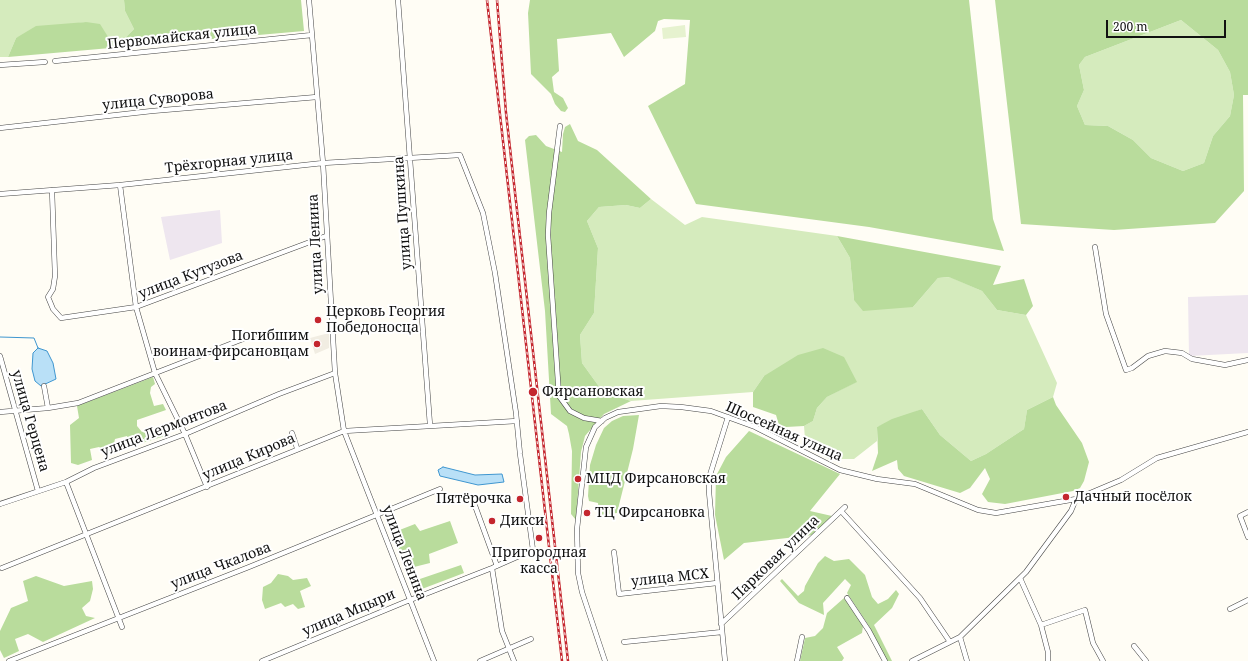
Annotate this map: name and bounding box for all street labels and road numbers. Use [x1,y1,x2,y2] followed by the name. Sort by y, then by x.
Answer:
[106,21,258,53] street label: Первомайская улица
[101,86,215,114] street label: улица Суворова
[164,147,294,177] street label: Трёхгорная улица
[391,155,415,271] street label: улица Пушкина
[305,193,327,295] street label: улица Ленина
[136,247,246,303] street label: улица Кутузова
[7,368,53,474] street label: улица Герцена
[99,397,229,461] street label: улица Лермонтова
[723,399,845,465] street label: Шоссейная улица
[200,430,298,484] street label: улица Кирова
[378,503,430,603] street label: улица Ленина
[729,512,823,604] street label: Парковая улица
[168,539,274,593] street label: улица Чкалова
[630,566,710,590] street label: улица МСХ
[300,586,398,640] street label: улица Мцыри

